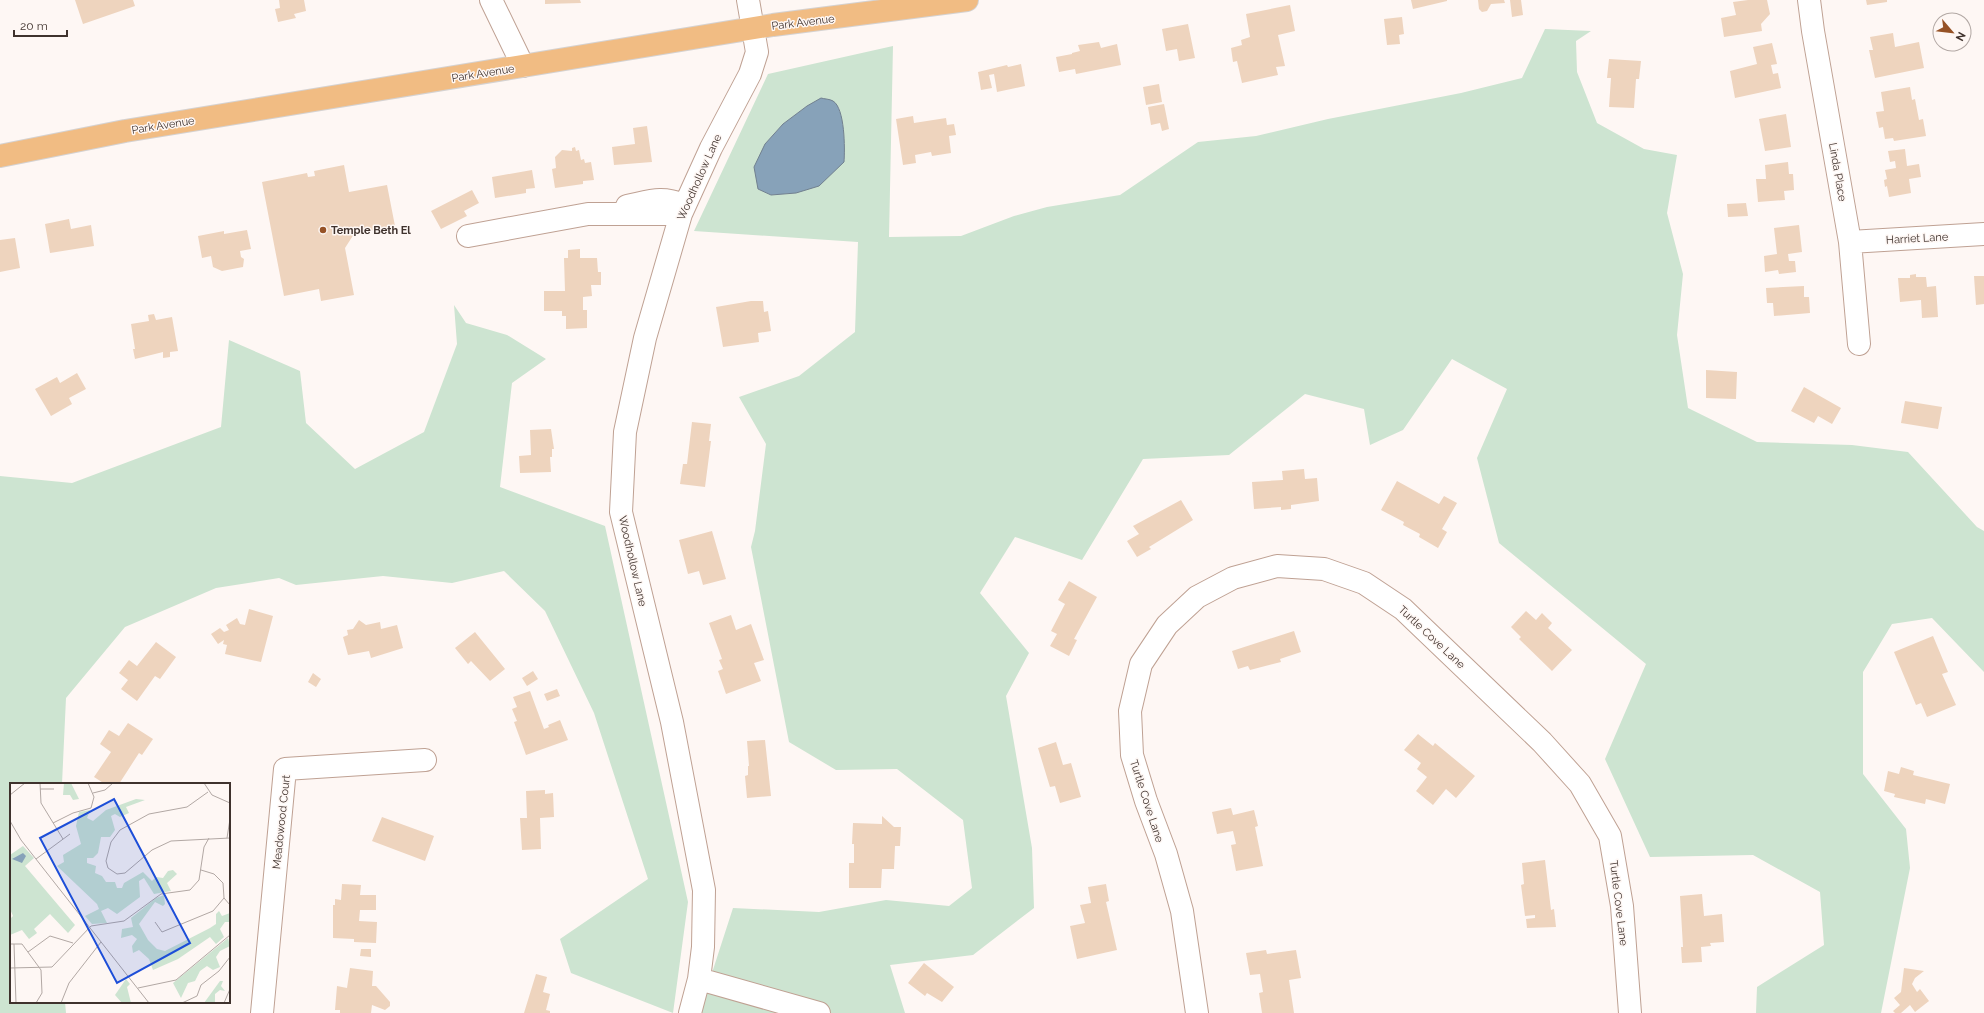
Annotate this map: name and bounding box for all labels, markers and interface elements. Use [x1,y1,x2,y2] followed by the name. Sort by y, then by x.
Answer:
[14,12,67,38] scale bar
[771,12,836,33] street label: Park Avenue
[1932,12,1972,52] north arrow
[20,19,48,33] text: 20 m
[1953,30,1968,43] text: N
[451,62,516,85] street label: Park Avenue
[131,114,196,137] street label: Park Avenue
[675,132,724,222] street label: Woodhollow Lane
[1826,142,1849,203] street label: Linda Place
[331,224,411,237] place label: Temple Beth El
[318,225,328,235] marker: Temple Beth El
[1886,230,1949,247] street label: Harriet Lane
[616,514,649,608] street label: Woodhollow Lane
[1396,603,1468,672] street label: Turtle Cove Lane
[1127,758,1166,845] street label: Turtle Cove Lane
[270,774,293,870] street label: Meadowood Court
[10,783,230,1003] inset map
[1607,859,1630,947] street label: Turtle Cove Lane

